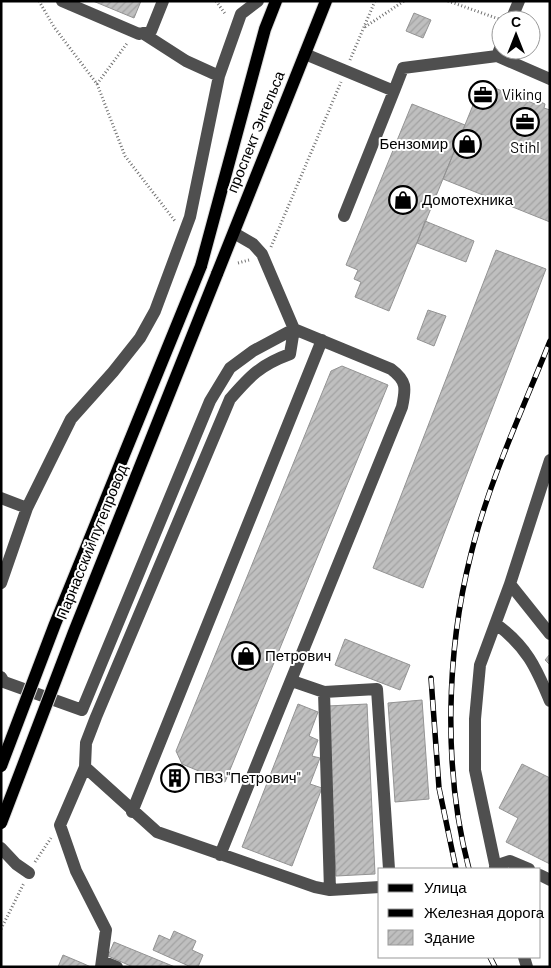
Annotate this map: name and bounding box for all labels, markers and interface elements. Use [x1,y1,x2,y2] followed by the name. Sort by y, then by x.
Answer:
[491,10,541,60] north arrow
[511,13,521,30] text: С
[222,67,288,195] street label: проспект Энгельса
[468,80,498,110] office icon: Viking
[502,85,542,103] place label: Viking
[510,107,540,137] office icon: Stihl
[452,129,482,159] shop icon: Бензомир
[379,134,448,152] place label: Бензомир
[510,138,540,156] place label: Stihl
[388,185,418,215] shop icon: Домотехника
[422,190,514,208] place label: Домотехника
[52,461,130,622] street label: Парнасский путепровод
[231,641,261,671] shop icon: Петрович
[265,646,331,664] place label: Петрович
[160,763,190,793] building icon: ПВЗ "Петрович"
[194,768,301,786] place label: ПВЗ "Петрович"
[378,868,541,958] legend
[424,878,467,896] text: Улица
[424,903,545,921] text: Железная дорога
[424,928,475,946] text: Здание

